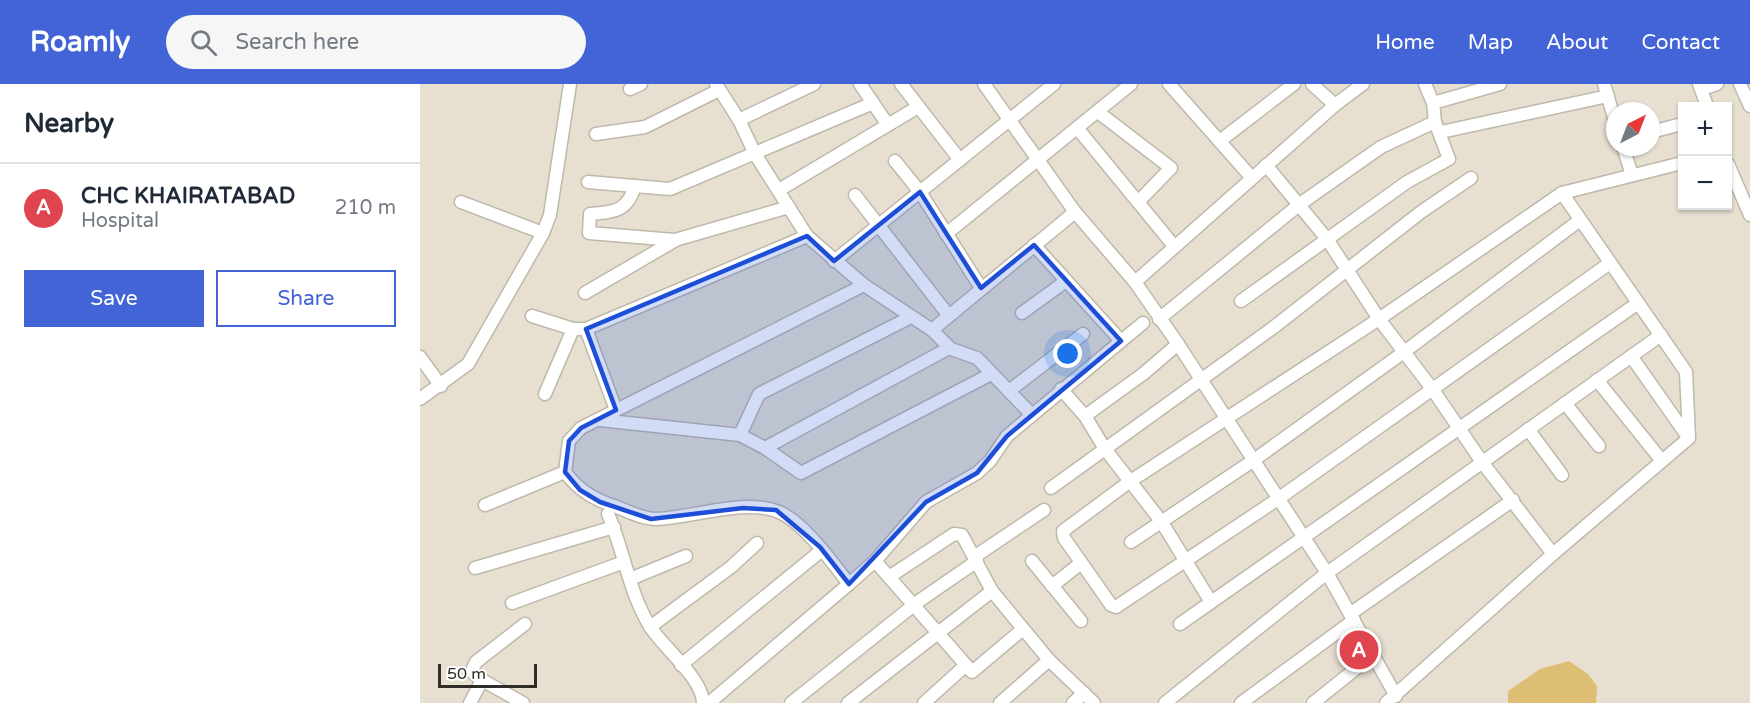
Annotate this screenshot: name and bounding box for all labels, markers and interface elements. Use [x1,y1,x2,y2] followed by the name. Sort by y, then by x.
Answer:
[166,15,586,69] search box
[30,25,130,59] text: Roamly
[187,26,220,59] icon: search
[235,29,359,55] text: Search here
[1375,30,1435,55] text: Home
[1468,30,1513,55] text: Map
[1546,30,1608,55] text: About
[1641,30,1720,55] text: Contact
[1606,102,1660,156] north arrow
[1678,102,1732,210] map controls
[1678,102,1732,156] button: +
[24,108,114,139] text: Nearby
[1678,156,1732,210] button: −
[81,183,295,209] text: CHC KHAIRATABAD
[36,196,51,220] text: A
[335,196,396,220] text: 210 m
[81,209,159,233] text: Hospital
[24,270,204,327] button: Save
[216,270,396,327] button: Share
[1053,339,1082,368] your location
[1340,628,1378,672] pin: A
[438,661,537,688] scale bar
[447,664,486,684] text: 50 m

